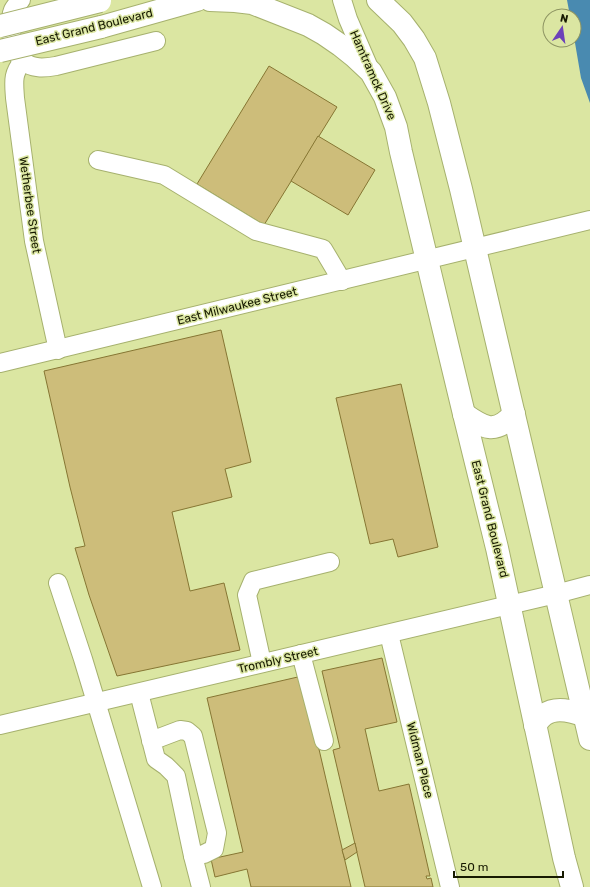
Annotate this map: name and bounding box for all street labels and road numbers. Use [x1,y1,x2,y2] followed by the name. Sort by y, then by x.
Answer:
[34,6,154,48] street label: East Grand Boulevard
[347,28,399,122] street label: Hamtramck Drive
[16,156,44,255] street label: Wetherbee Street
[176,284,299,328] street label: East Milwaukee Street
[469,459,511,579] street label: East Grand Boulevard
[236,644,320,676] street label: Trombly Street
[404,721,436,800] street label: Widman Place

